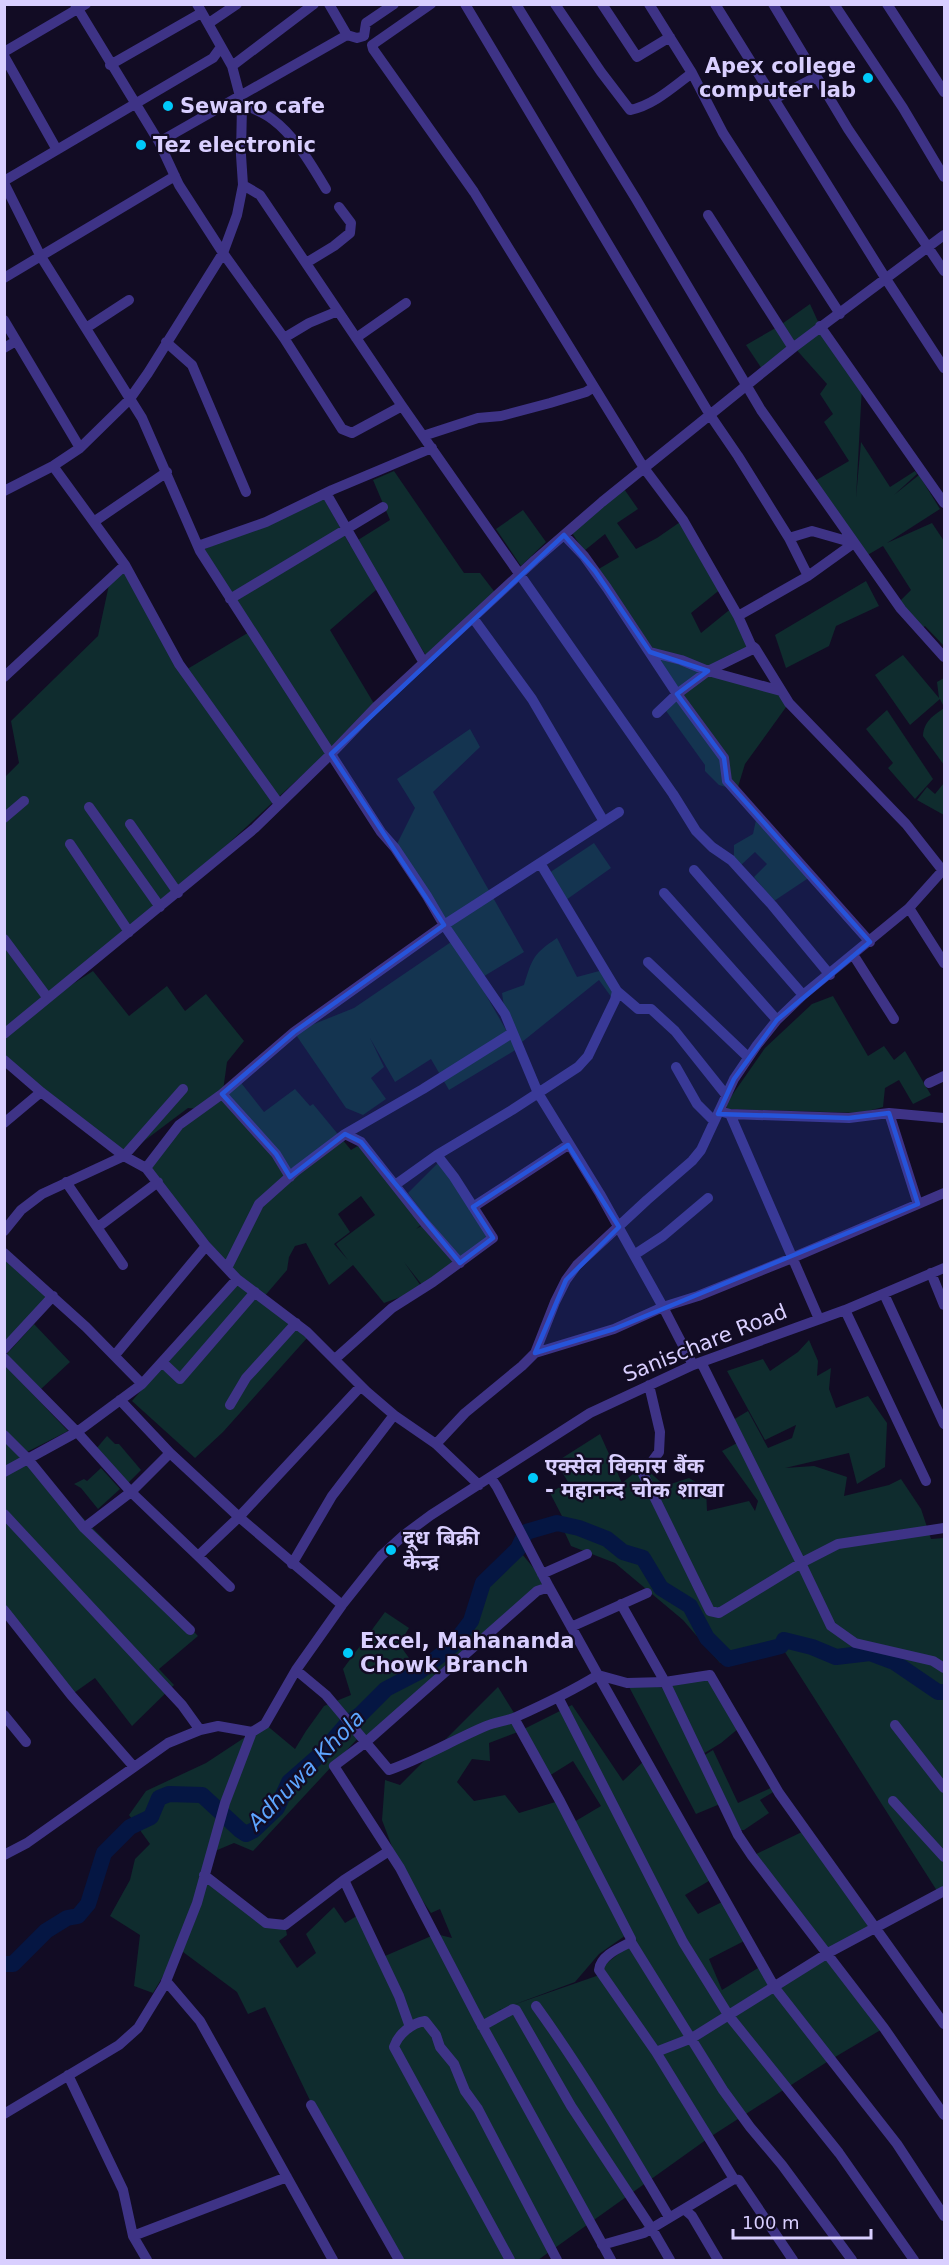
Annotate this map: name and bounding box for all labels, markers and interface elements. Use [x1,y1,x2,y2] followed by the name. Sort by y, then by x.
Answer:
[699,54,856,102] place label: Apex college computer lab
[861,71,875,85] marker: Apex college computer lab
[180,94,325,118] place label: Sewaro cafe
[161,99,175,113] marker: Sewaro cafe
[153,133,316,157] place label: Tez electronic
[134,138,148,152] marker: Tez electronic
[620,1299,790,1387] street label: Sanischare Road
[545,1454,725,1502] place label: एक्सेल विकास बैंक - महानन्द चोक शाखा
[526,1471,540,1485] marker: एक्सेल विकास बैंक - महानन्द चोक शाखा
[403,1526,480,1574] place label: दूध बिक्री केन्द्र
[384,1543,398,1557] marker: दूध बिक्री केन्द्र
[360,1629,575,1677] place label: Excel, Mahananda Chowk Branch
[341,1646,355,1660] marker: Excel, Mahananda Chowk Branch
[241,1705,369,1837] water label: Adhuwa Khola
[733,2202,871,2240] scale bar
[742,2212,800,2233] text: 100 m

